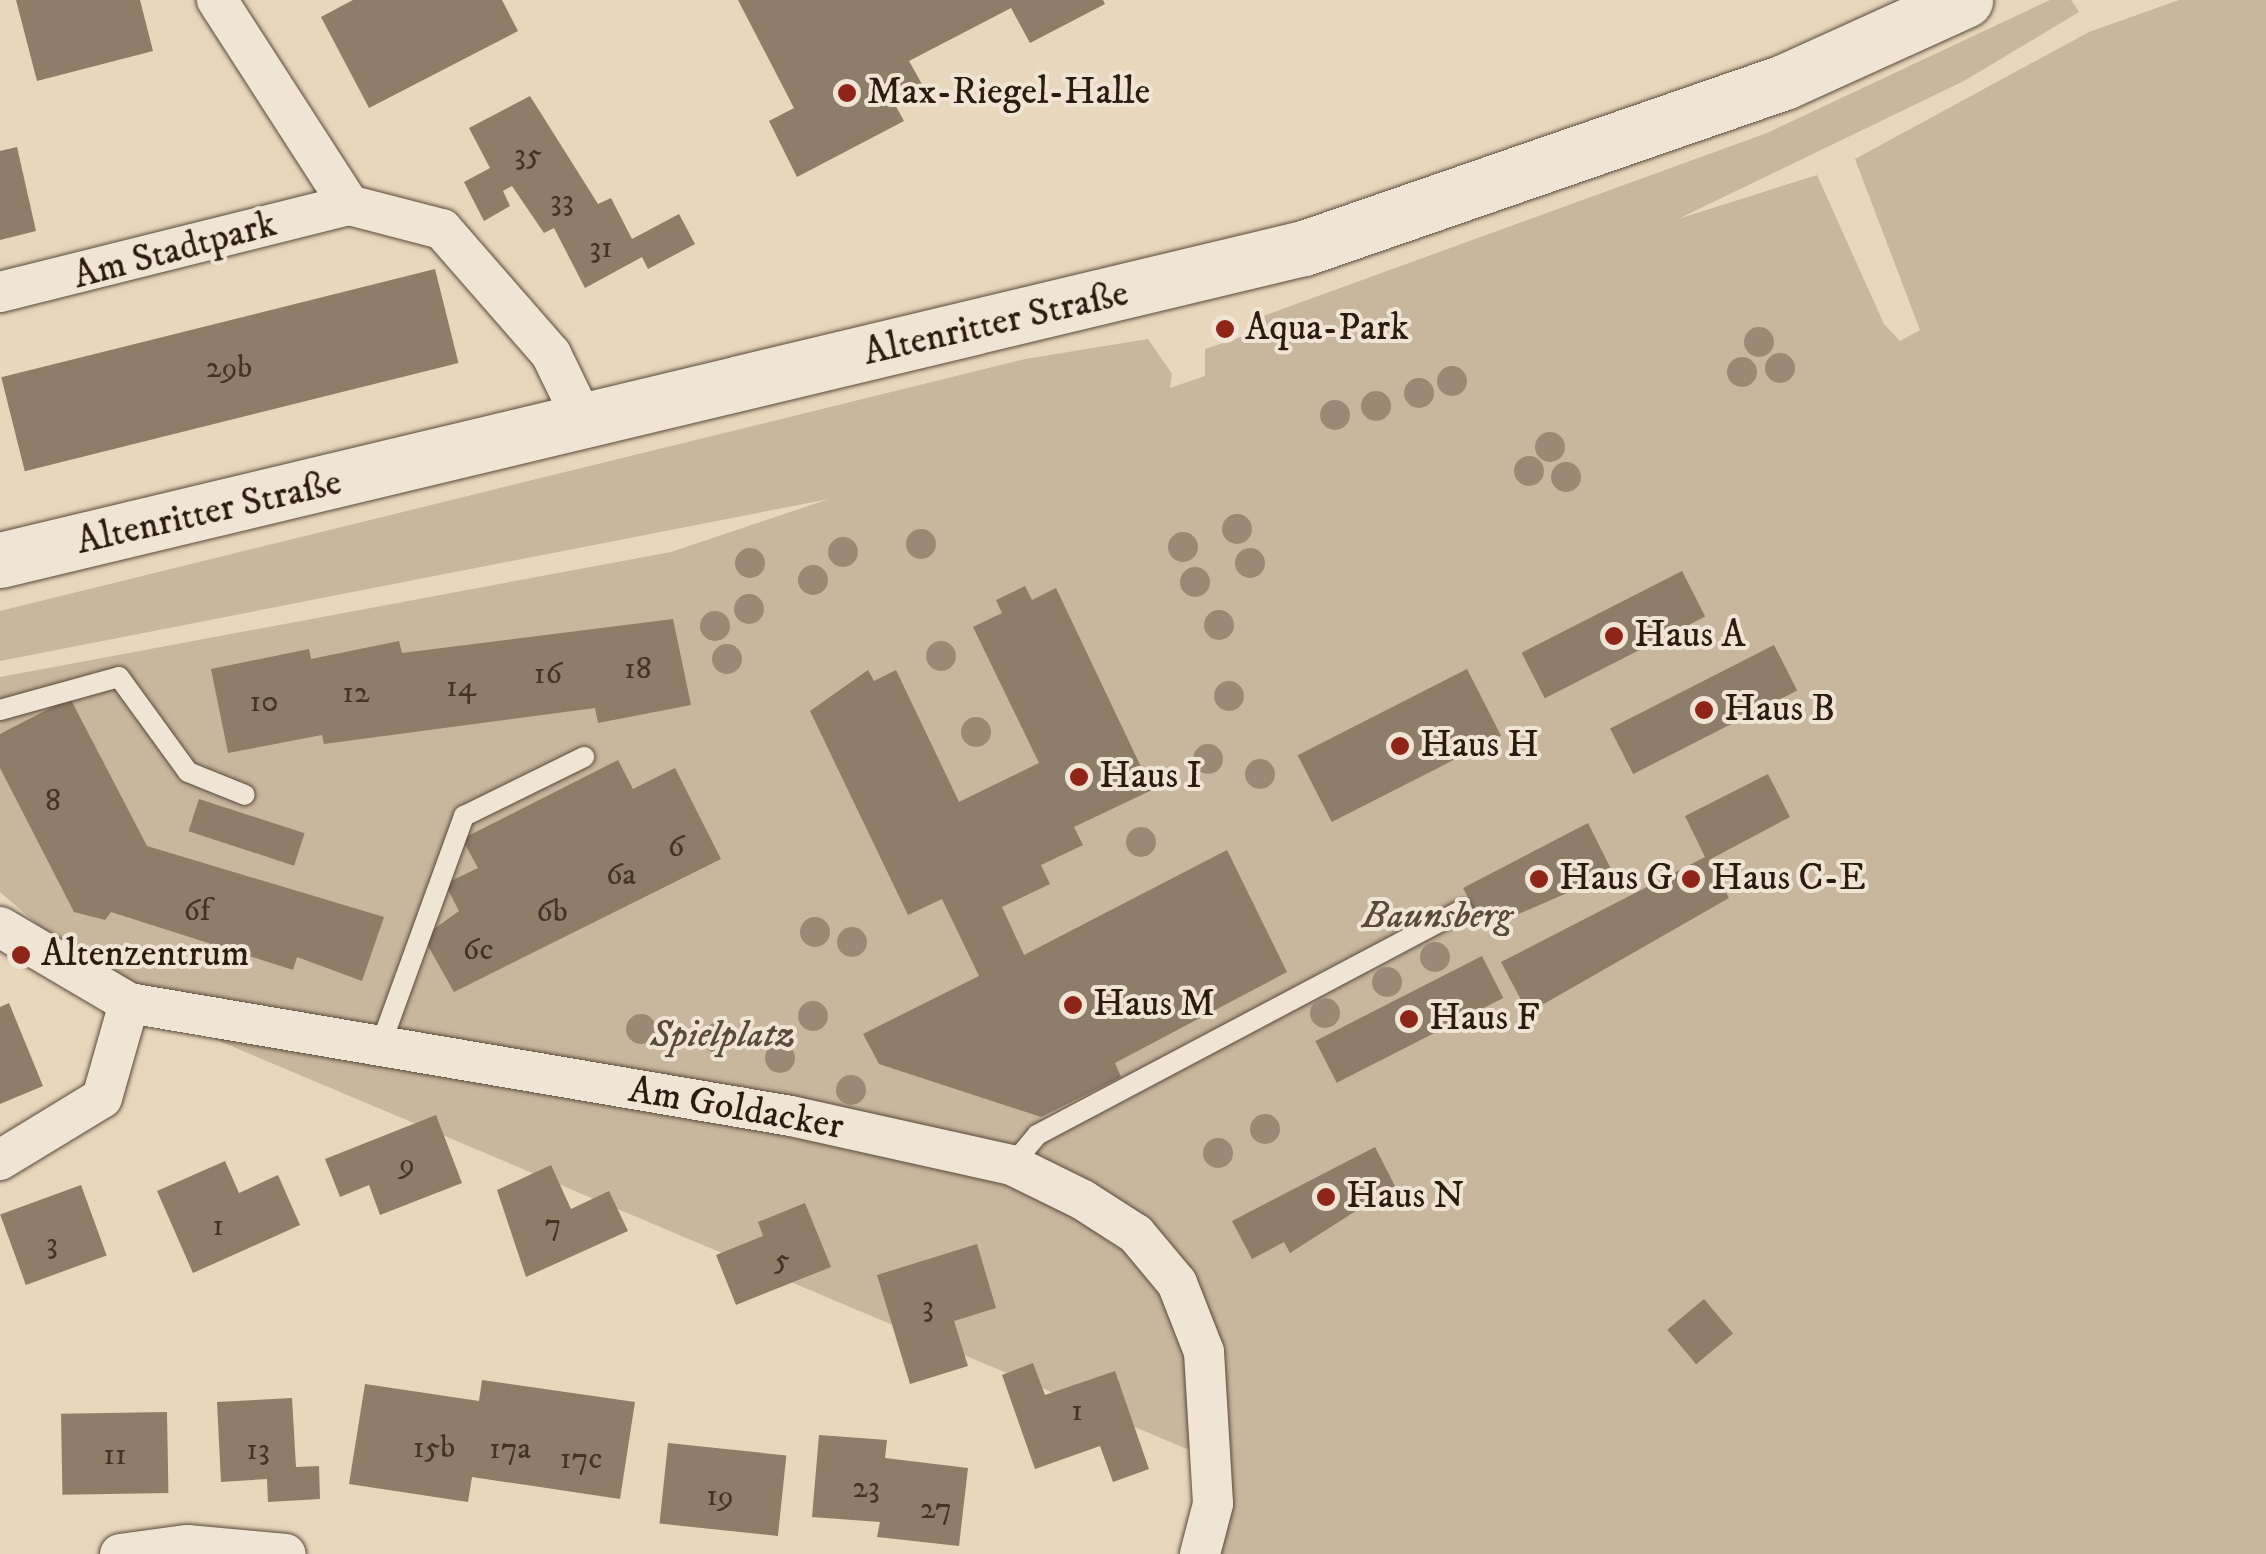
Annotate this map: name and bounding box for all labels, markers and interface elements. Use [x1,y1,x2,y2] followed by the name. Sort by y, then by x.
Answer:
[867,70,1150,116] place label: Max-Riegel-Halle
[836,82,858,104] marker: Max-Riegel-Halle
[514,136,542,174] house number: 35
[550,182,574,220] house number: 33
[69,202,281,300] street label: Am Stadtpark
[589,229,613,267] house number: 31
[859,271,1133,377] street label: Altenritter Straße
[1245,306,1409,352] place label: Aqua-Park
[1214,318,1236,340] marker: Aqua-Park
[206,349,252,387] house number: 29b
[72,460,346,566] street label: Altenritter Straße
[1634,613,1745,659] place label: Haus A
[1603,625,1625,647] marker: Haus A
[624,650,652,688] house number: 18
[534,655,562,693] house number: 16
[446,668,476,706] house number: 14
[342,674,370,712] house number: 12
[250,683,278,721] house number: 10
[1724,687,1835,733] place label: Haus B
[1693,699,1715,721] marker: Haus B
[1420,723,1539,769] place label: Haus H
[1389,735,1411,757] marker: Haus H
[1099,754,1202,800] place label: Haus I
[1068,766,1090,788] marker: Haus I
[45,782,61,820] house number: 8
[668,828,684,866] house number: 6
[606,856,636,894] house number: 6a
[1559,856,1673,902] place label: Haus G
[1711,856,1866,902] place label: Haus C-E
[1528,868,1550,890] marker: Haus G
[1680,868,1702,890] marker: Haus C-E
[184,892,210,930] house number: 6f
[536,893,568,931] house number: 6b
[1362,894,1512,940] park label: Baunsberg
[463,931,493,969] house number: 6c
[41,932,249,978] place label: Altenzentrum
[10,944,32,966] marker: Altenzentrum
[1093,982,1215,1028] place label: Haus M
[1062,994,1084,1016] marker: Haus M
[1429,996,1540,1042] place label: Haus F
[1398,1008,1420,1030] marker: Haus F
[650,1013,796,1059] park label: Spielplatz
[625,1068,847,1150] street label: Am Goldacker
[399,1145,415,1183] house number: 9
[1346,1174,1464,1220] place label: Haus N
[1315,1186,1337,1208] marker: Haus N
[545,1206,561,1244] house number: 7
[212,1207,224,1245] house number: 1
[46,1225,58,1263] house number: 3
[774,1241,790,1279] house number: 5
[922,1288,934,1326] house number: 3
[1071,1392,1083,1430] house number: 1
[413,1429,455,1467] house number: 15b
[489,1430,531,1468] house number: 17a
[246,1431,270,1469] house number: 13
[103,1436,127,1474] house number: 11
[560,1440,602,1478] house number: 17c
[852,1469,880,1507] house number: 23
[706,1477,734,1515] house number: 19
[920,1490,952,1528] house number: 27

